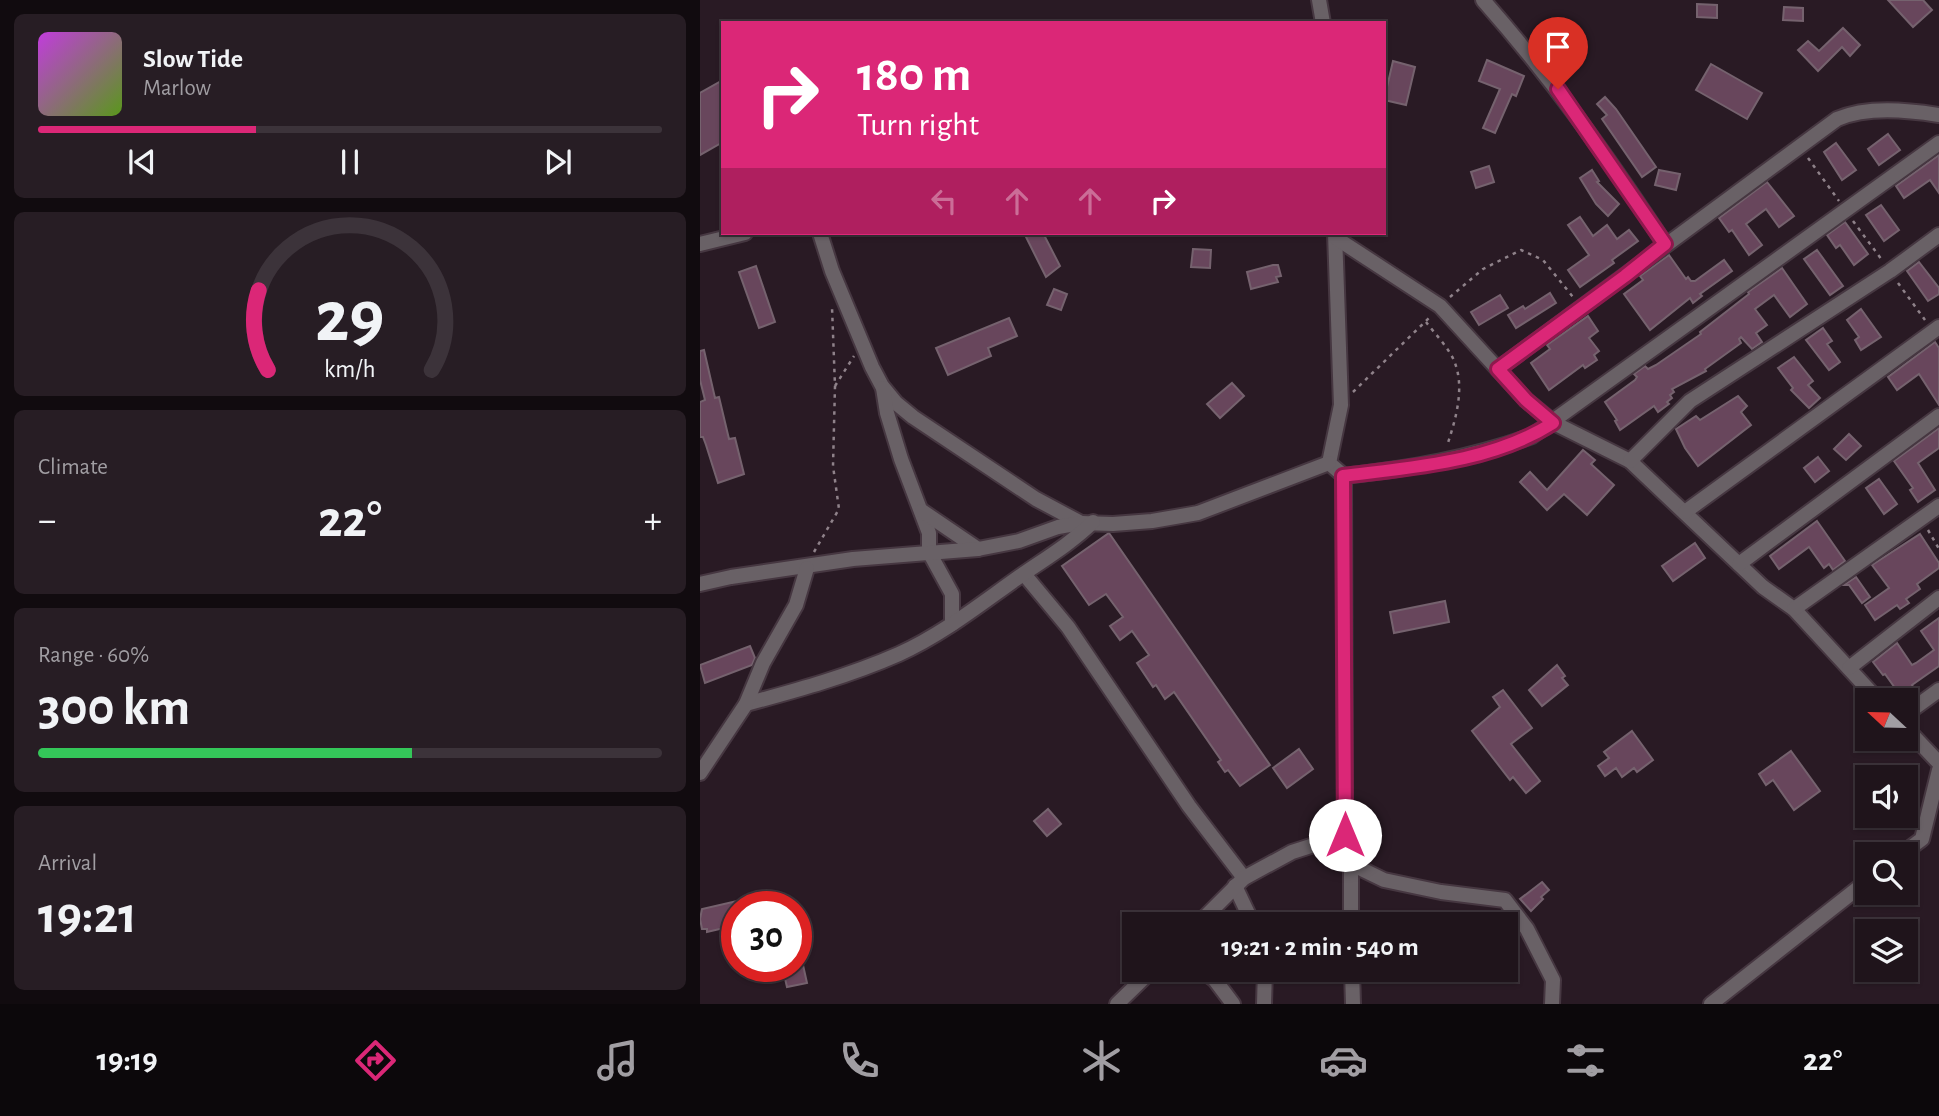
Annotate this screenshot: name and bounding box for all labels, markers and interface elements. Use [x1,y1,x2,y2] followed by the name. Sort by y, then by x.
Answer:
[1528,17,1588,89] pin
[1539,28,1577,66] icon: arrive
[143,46,243,72] text: Slow Tide
[742,49,833,140] icon: right
[857,51,971,100] text: 180 m
[143,77,211,100] text: Marlow
[857,109,979,141] text: Turn right
[123,143,161,181] icon: previous
[331,143,369,181] icon: pause
[539,143,577,181] icon: next
[925,182,963,220] icon: left
[998,182,1036,220] icon: ahead
[1071,182,1109,220] icon: ahead
[1144,182,1182,220] icon: right
[315,282,385,355] text: 29
[324,357,376,382] text: km/h
[38,456,108,479] text: Climate
[318,494,382,546] text: 22°
[38,502,56,540] text: −
[644,502,662,540] text: +
[38,644,149,667] text: Range · 60%
[38,682,190,734] text: 300 km
[1855,688,1918,751] north arrow
[1855,688,1918,982] map controls
[1855,765,1918,828] button: sound
[1308,798,1382,872] position arrow
[1855,842,1918,905] button: search
[38,852,97,875] text: Arrival
[38,890,137,942] text: 19:21
[721,891,812,982] speed limit sign: 30
[1855,919,1918,982] button: layers
[1221,934,1419,960] text: 19:21 · 2 min · 540 m
[351,1036,400,1085] icon: directions
[593,1036,642,1085] icon: music
[835,1036,884,1085] icon: phone
[1077,1036,1126,1085] icon: climate
[1319,1036,1368,1085] icon: car
[1561,1036,1610,1085] icon: filters
[97,1044,158,1076] text: 19:19
[1803,1044,1842,1076] text: 22°

